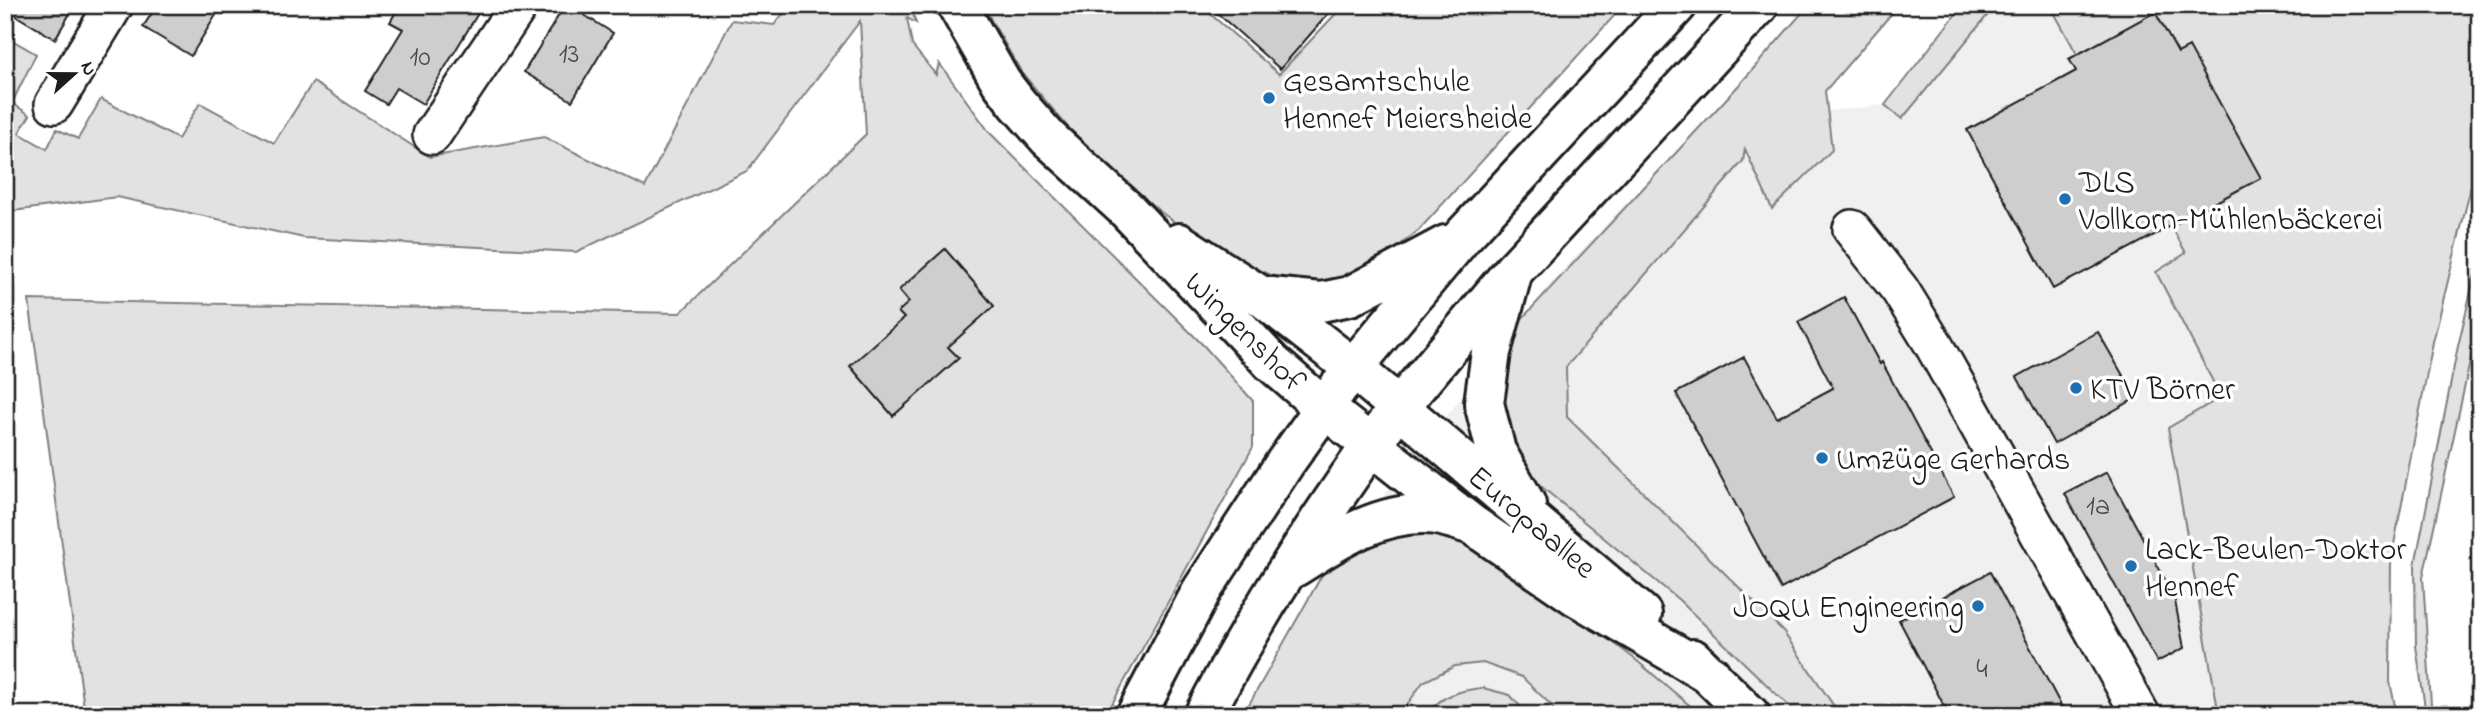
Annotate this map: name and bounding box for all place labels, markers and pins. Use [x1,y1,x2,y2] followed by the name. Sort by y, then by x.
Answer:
[1283,60,1533,144] place label: Gesamtschule Hennef Meiersheide
[1261,90,1277,106] marker: Gesamtschule Hennef Meiersheide
[2078,161,2383,245] place label: DLS Vollkorn-Mühlenbäckerei
[2057,191,2073,207] marker: DLS Vollkorn-Mühlenbäckerei
[2090,368,2235,415] place label: KTV Börner
[2068,380,2084,396] marker: KTV Börner
[1836,438,2070,485] place label: Umzüge Gerhards
[1814,450,1830,466] marker: Umzüge Gerhards
[2145,528,2406,612] place label: Lack-Beulen-Doktor Hennef
[2123,558,2139,574] marker: Lack-Beulen-Doktor Hennef
[1733,586,1964,633] place label: JOQU Engineering
[1970,598,1986,614] marker: JOQU Engineering

